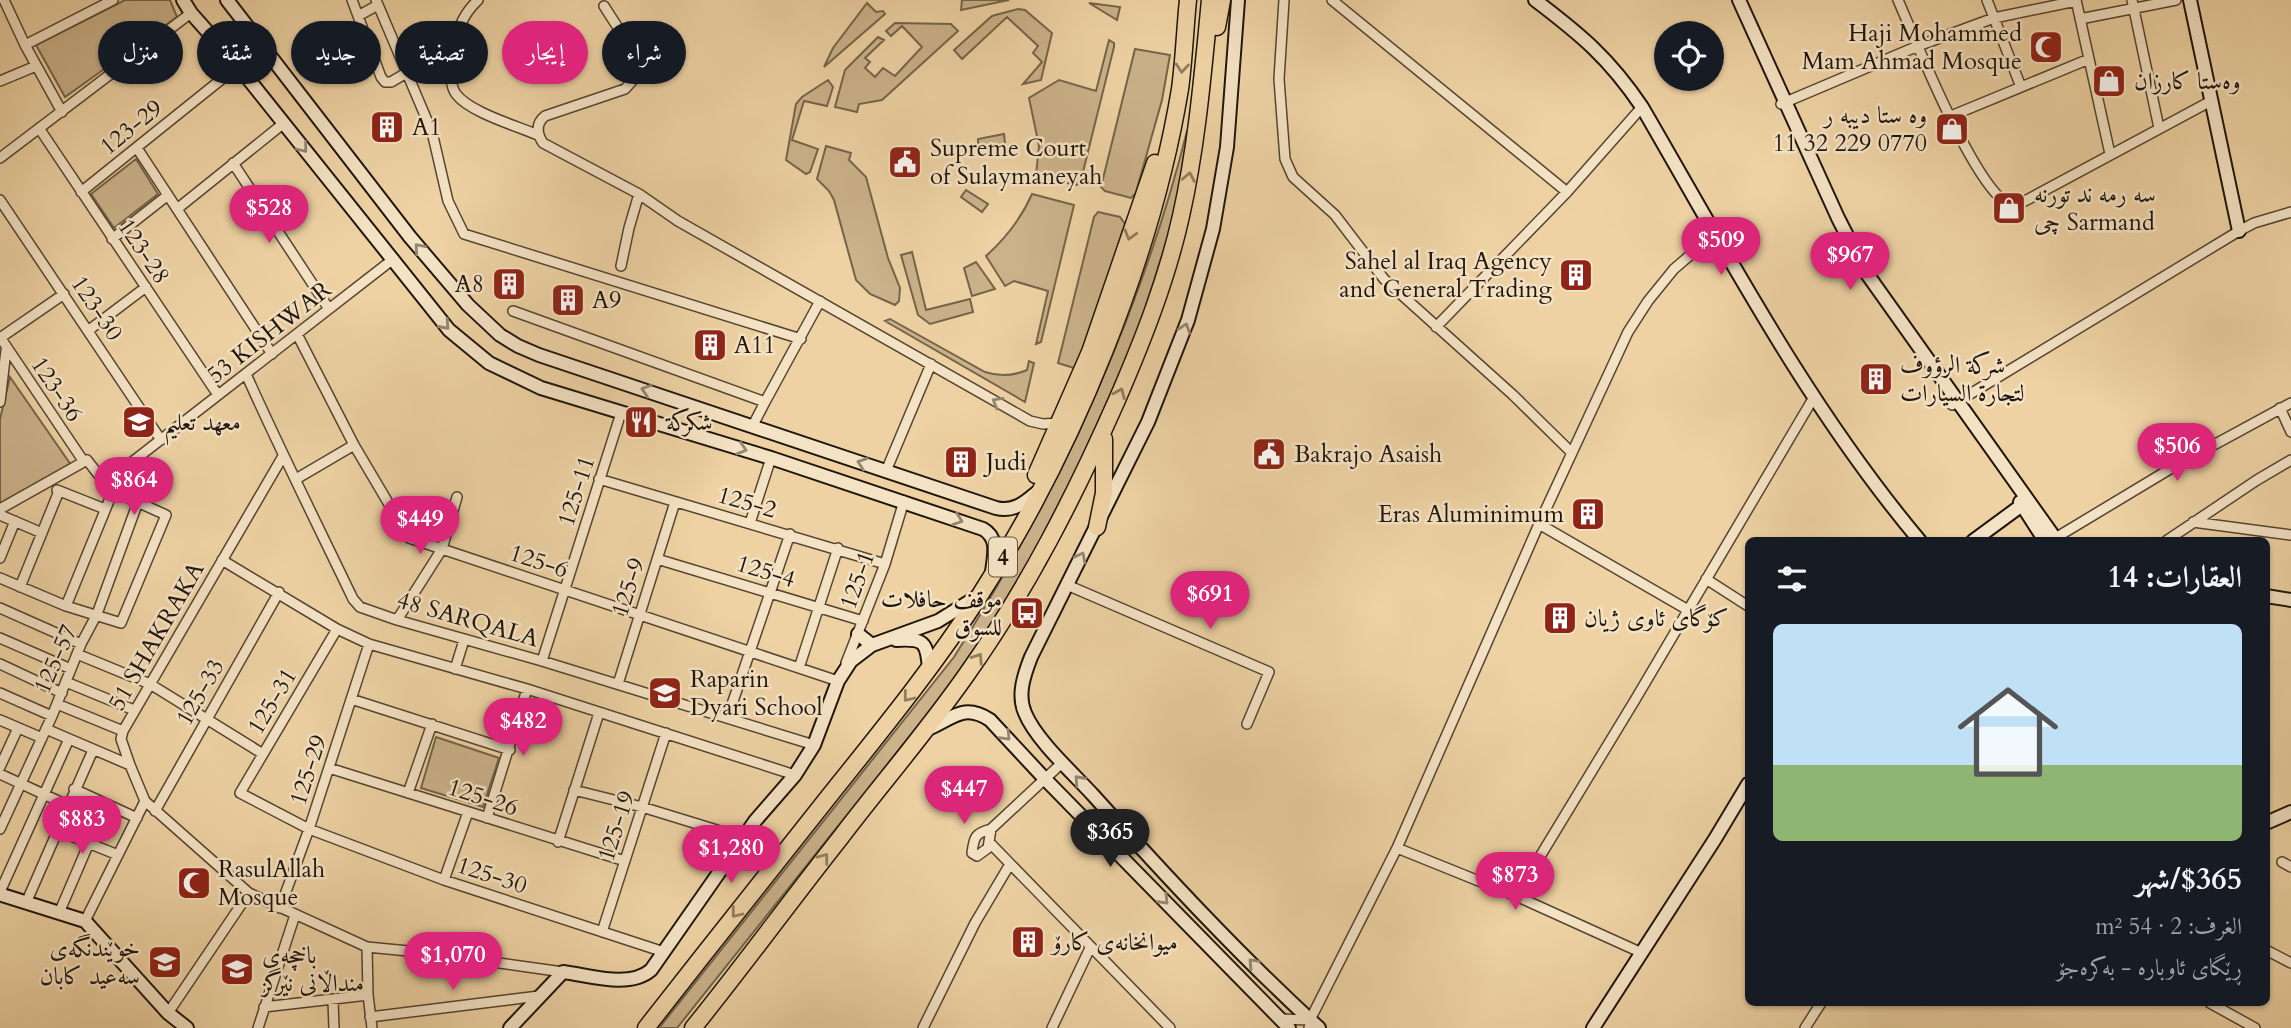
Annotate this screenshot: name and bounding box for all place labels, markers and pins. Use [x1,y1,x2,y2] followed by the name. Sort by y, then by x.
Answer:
[1802,17,2022,78] place label: Haji Mohammed Mam Ahmad Mosque
[2027,28,2065,66] mosque icon: Haji Mohammed Mam Ahmad Mosque
[2090,62,2128,100] shop icon: وەستا کارزان
[2134,65,2241,98] place label: وەستا کارزان
[1772,99,1927,160] place label: وه ستا دیبه ر 11 32 229 0770
[368,108,406,146] building icon: A1
[1933,110,1971,148] shop icon: وه ستا دیبه ر 11 32 229 0770
[412,111,441,144] place label: A1
[930,132,1103,193] place label: Supreme Court of Sulaymaneyah
[886,143,924,181] public building icon: Supreme Court of Sulaymaneyah
[2034,178,2156,239] place label: سه رمه ند تورنه چی Sarmand
[228,186,310,245] pin: $528
[1990,189,2028,227] shop icon: سه رمه ند تورنه چی Sarmand
[1680,218,1762,277] pin: $509
[1809,232,1891,292] pin: $967
[1339,245,1553,306] place label: Sahel al Iraq Agency and General Trading
[1557,256,1595,294] building icon: Sahel al Iraq Agency and General Trading
[490,265,528,303] building icon: A8
[455,268,484,301] place label: A8
[549,281,587,319] building icon: A9
[592,284,621,317] place label: A9
[691,326,729,364] building icon: A11
[734,329,776,362] place label: A11
[1900,349,2025,410] place label: شركة الرؤوف لتجارة السيارات
[1857,360,1895,398] building icon: شركة الرؤوف لتجارة السيارات
[120,403,158,441] school or university icon: معهد تعليم
[622,403,660,441] restaurant icon: شكركة
[164,406,241,446] place label: معهد تعليم
[665,406,713,439] place label: شكركة
[2136,424,2218,483] pin: $506
[1250,435,1288,473] public building icon: Bakrajo Asaish
[1294,438,1442,471] place label: Bakrajo Asaish
[942,443,980,481] building icon: Judi
[983,446,1027,479] place label: Judi
[93,458,175,517] pin: $864
[1569,495,1607,533] building icon: Eras Aluminimum
[379,496,461,556] pin: $449
[1378,498,1565,531] place label: Eras Aluminimum
[1169,572,1251,631] pin: $691
[881,583,1002,644] place label: موقف حافلات للسوق
[1008,594,1046,632] bus stop icon: موقف حافلات للسوق
[1541,599,1579,637] building icon: کۆگای ئاوی ژیان
[1584,602,1729,635] place label: کۆگای ئاوی ژیان
[690,663,823,724] place label: Raparin Dyari School
[646,674,684,712] school or university icon: Raparin Dyari School
[482,698,564,758] pin: $482
[923,766,1005,826] pin: $447
[41,796,123,856] pin: $883
[1069,810,1151,869] pin: $365
[674,826,788,885] pin: $1,280
[1474,852,1556,912] pin: $873
[218,853,325,914] place label: RasulAllah Mosque
[175,864,213,902] mosque icon: RasulAllah Mosque
[1009,923,1047,961] building icon: میوانخانەی کارۆ
[1049,926,1178,959] place label: میوانخانەی کارۆ
[40,932,140,993] place label: خوێندنگەی سەعید کابان
[396,932,510,992] pin: $1,070
[259,939,364,1000] place label: باخچەی منداڵانی نێرگز
[146,943,184,981] school or university icon: خوێندنگەی سەعید کابان
[218,950,256,988] school or university icon: باخچەی منداڵانی نێرگز

